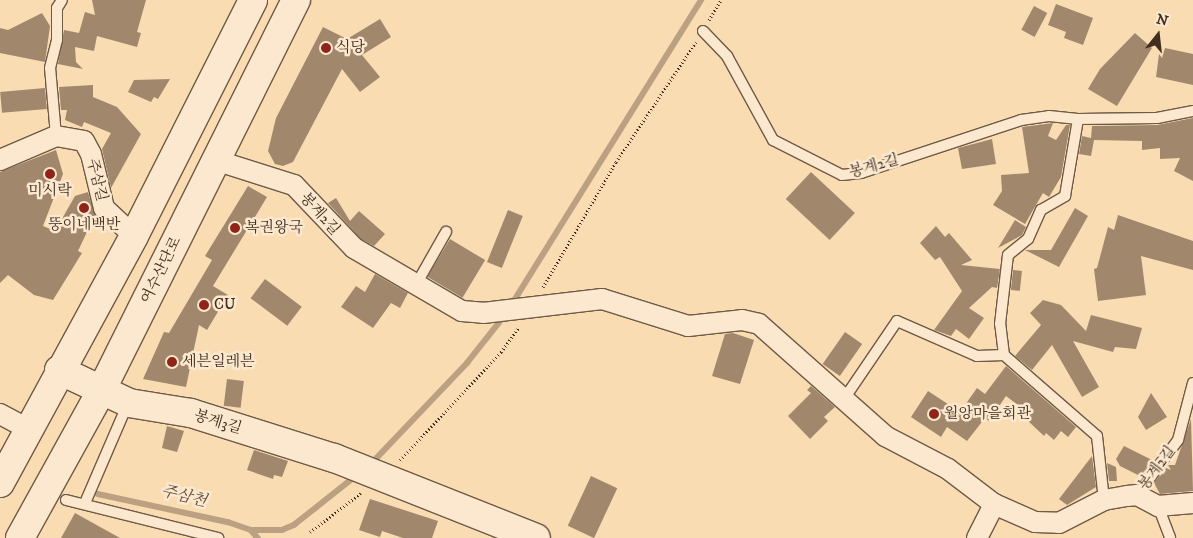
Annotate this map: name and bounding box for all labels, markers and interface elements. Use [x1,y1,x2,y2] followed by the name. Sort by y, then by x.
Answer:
[1133,10,1183,60] north arrow
[1154,10,1170,31] text: N
[336,39,365,57] place label: 식당
[320,42,332,54] marker: 식당
[847,151,901,181] street label: 봉계2길
[83,157,111,203] street label: 주삼길
[44,168,56,180] marker: 미시락
[28,182,72,200] place label: 미시락
[296,189,344,239] street label: 봉계2길
[78,202,90,214] marker: 뚱이네백반
[48,216,120,234] place label: 뚱이네백반
[245,219,303,237] place label: 복권왕국
[229,222,241,234] marker: 복권왕국
[137,233,185,307] street label: 여수산단로
[214,296,236,314] place label: CU
[198,299,210,311] marker: CU
[182,353,254,371] place label: 세븐일레븐
[166,356,178,368] marker: 세븐일레븐
[944,405,1031,423] place label: 월앙마을회관
[192,406,244,438] street label: 봉계3길
[928,408,940,420] marker: 월앙마을회관
[1135,442,1179,494] street label: 봉계2길
[159,481,209,511] water label: 주삼천

